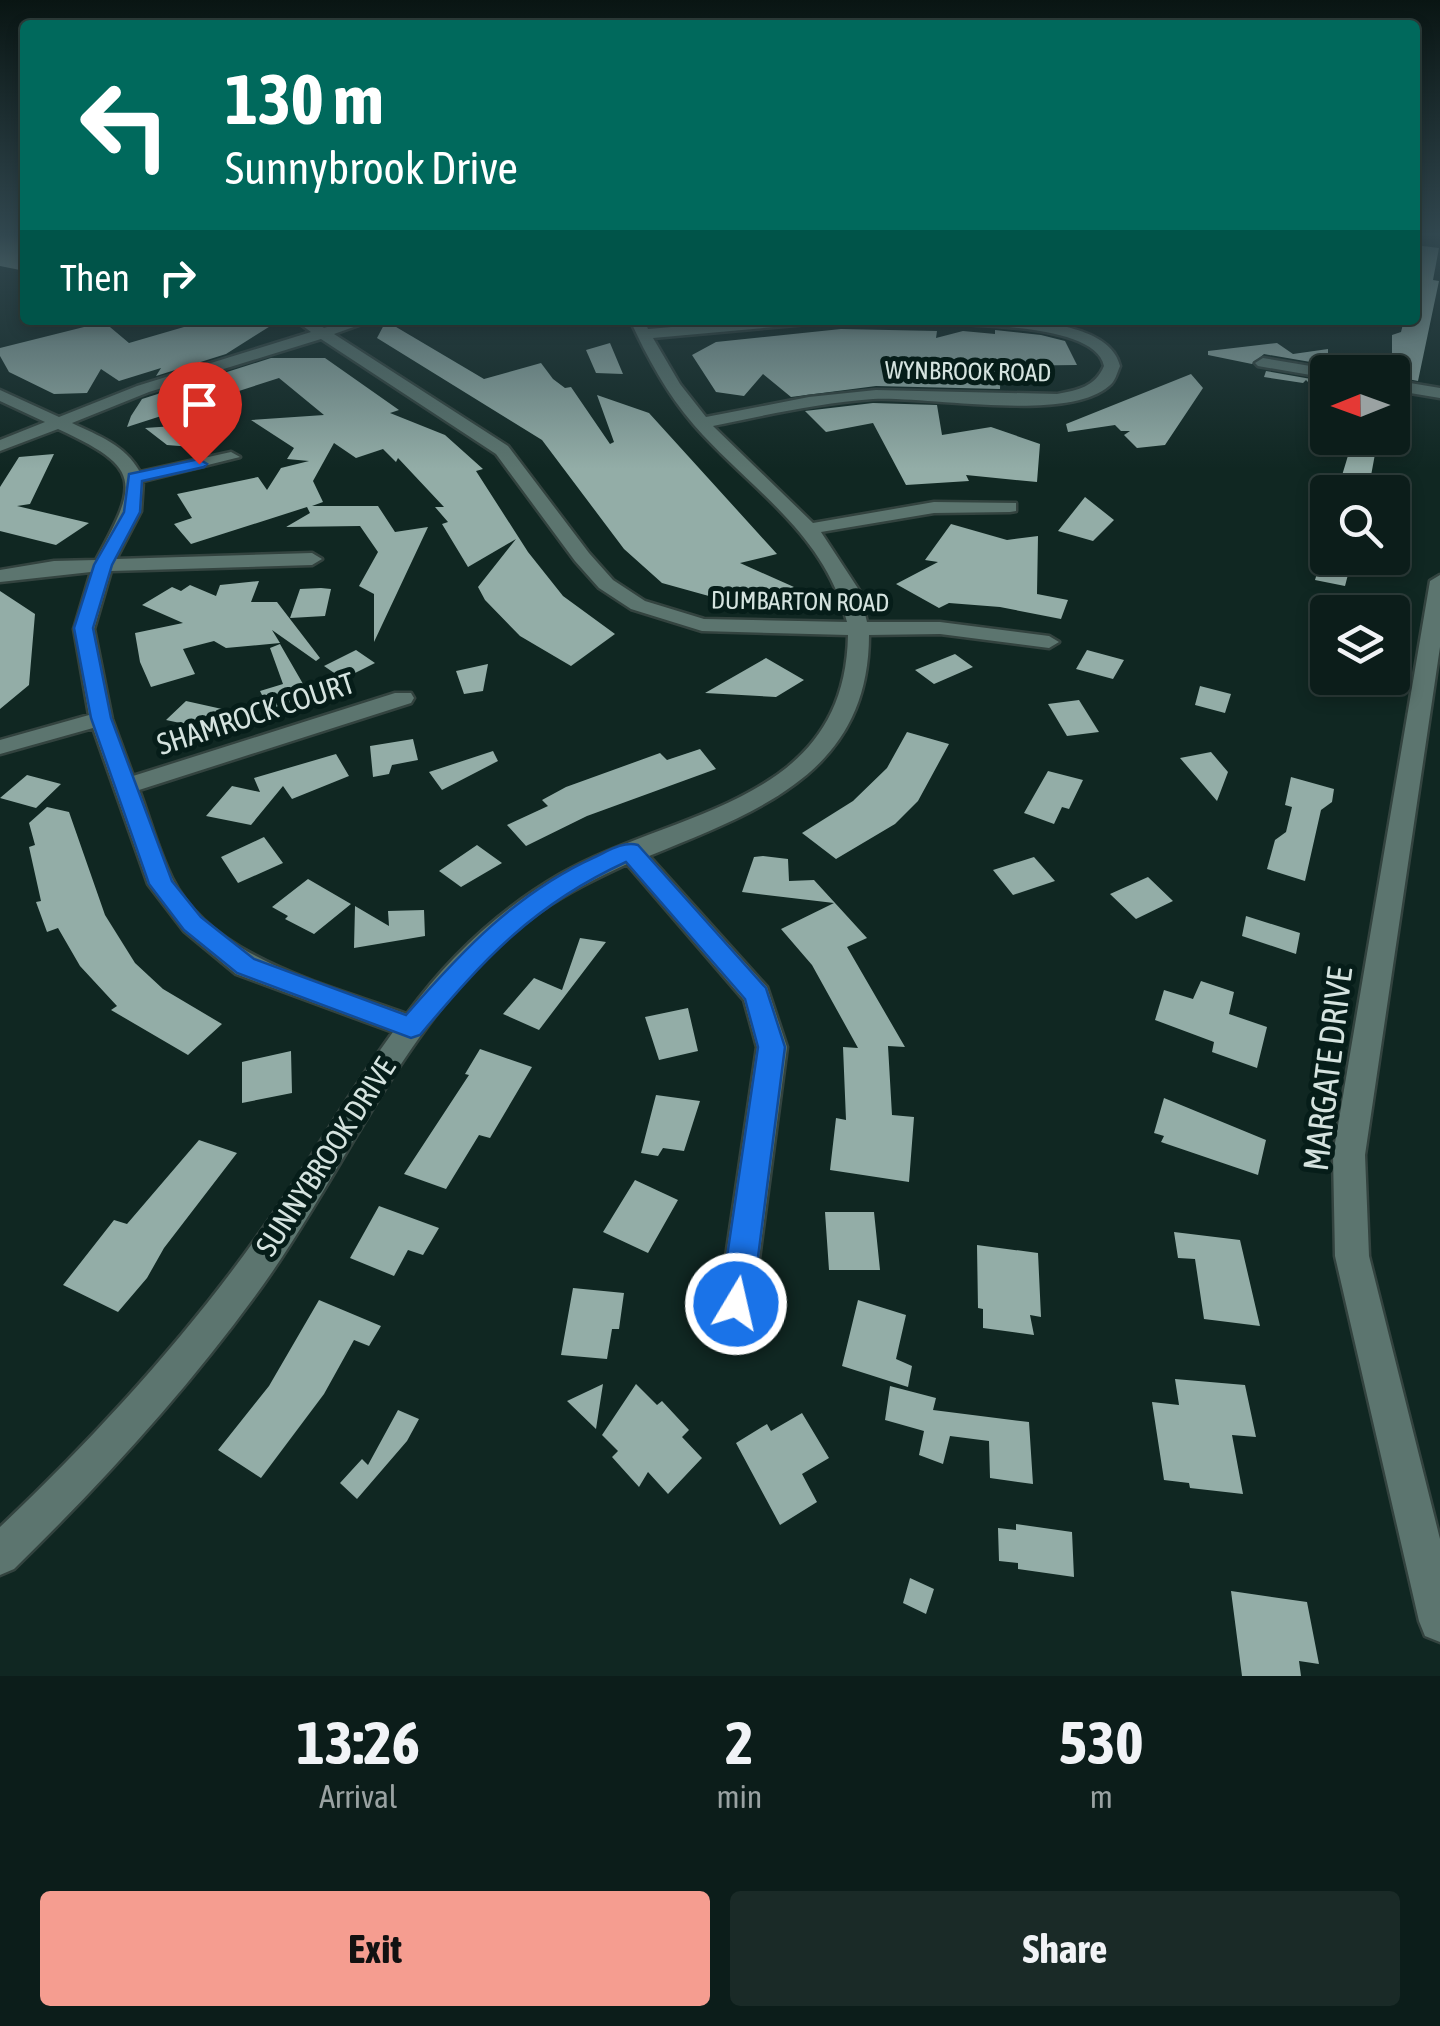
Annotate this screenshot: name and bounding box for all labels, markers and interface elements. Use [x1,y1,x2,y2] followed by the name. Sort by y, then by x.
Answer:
[225,59,384,139] text: 130 m
[60,60,190,190] icon: left
[225,142,518,194] text: Sunnybrook Drive
[150,250,205,305] icon: right
[60,256,130,299] text: Then
[1310,355,1410,455] north arrow
[1310,355,1410,695] map controls
[885,356,1051,386] street label: WYNBROOK ROAD
[157,362,242,465] pin
[172,377,227,432] icon: arrive
[1310,475,1410,575] button: search
[711,585,889,617] street label: DUMBARTON ROAD
[1310,595,1410,695] button: layers
[153,665,359,761] street label: SHAMROCK COURT
[1295,965,1359,1173] street label: MARGATE DRIVE
[249,1051,402,1262] street label: SUNNYBROOK DRIVE
[684,1252,788,1356] position arrow
[296,1708,420,1777] text: 13:26
[725,1708,754,1777] text: 2
[1059,1708,1143,1777] text: 530
[319,1778,397,1815] text: Arrival
[716,1778,762,1815] text: min
[1090,1778,1113,1815] text: m
[40,1891,710,2006] button: Exit
[730,1891,1400,2006] button: Share

